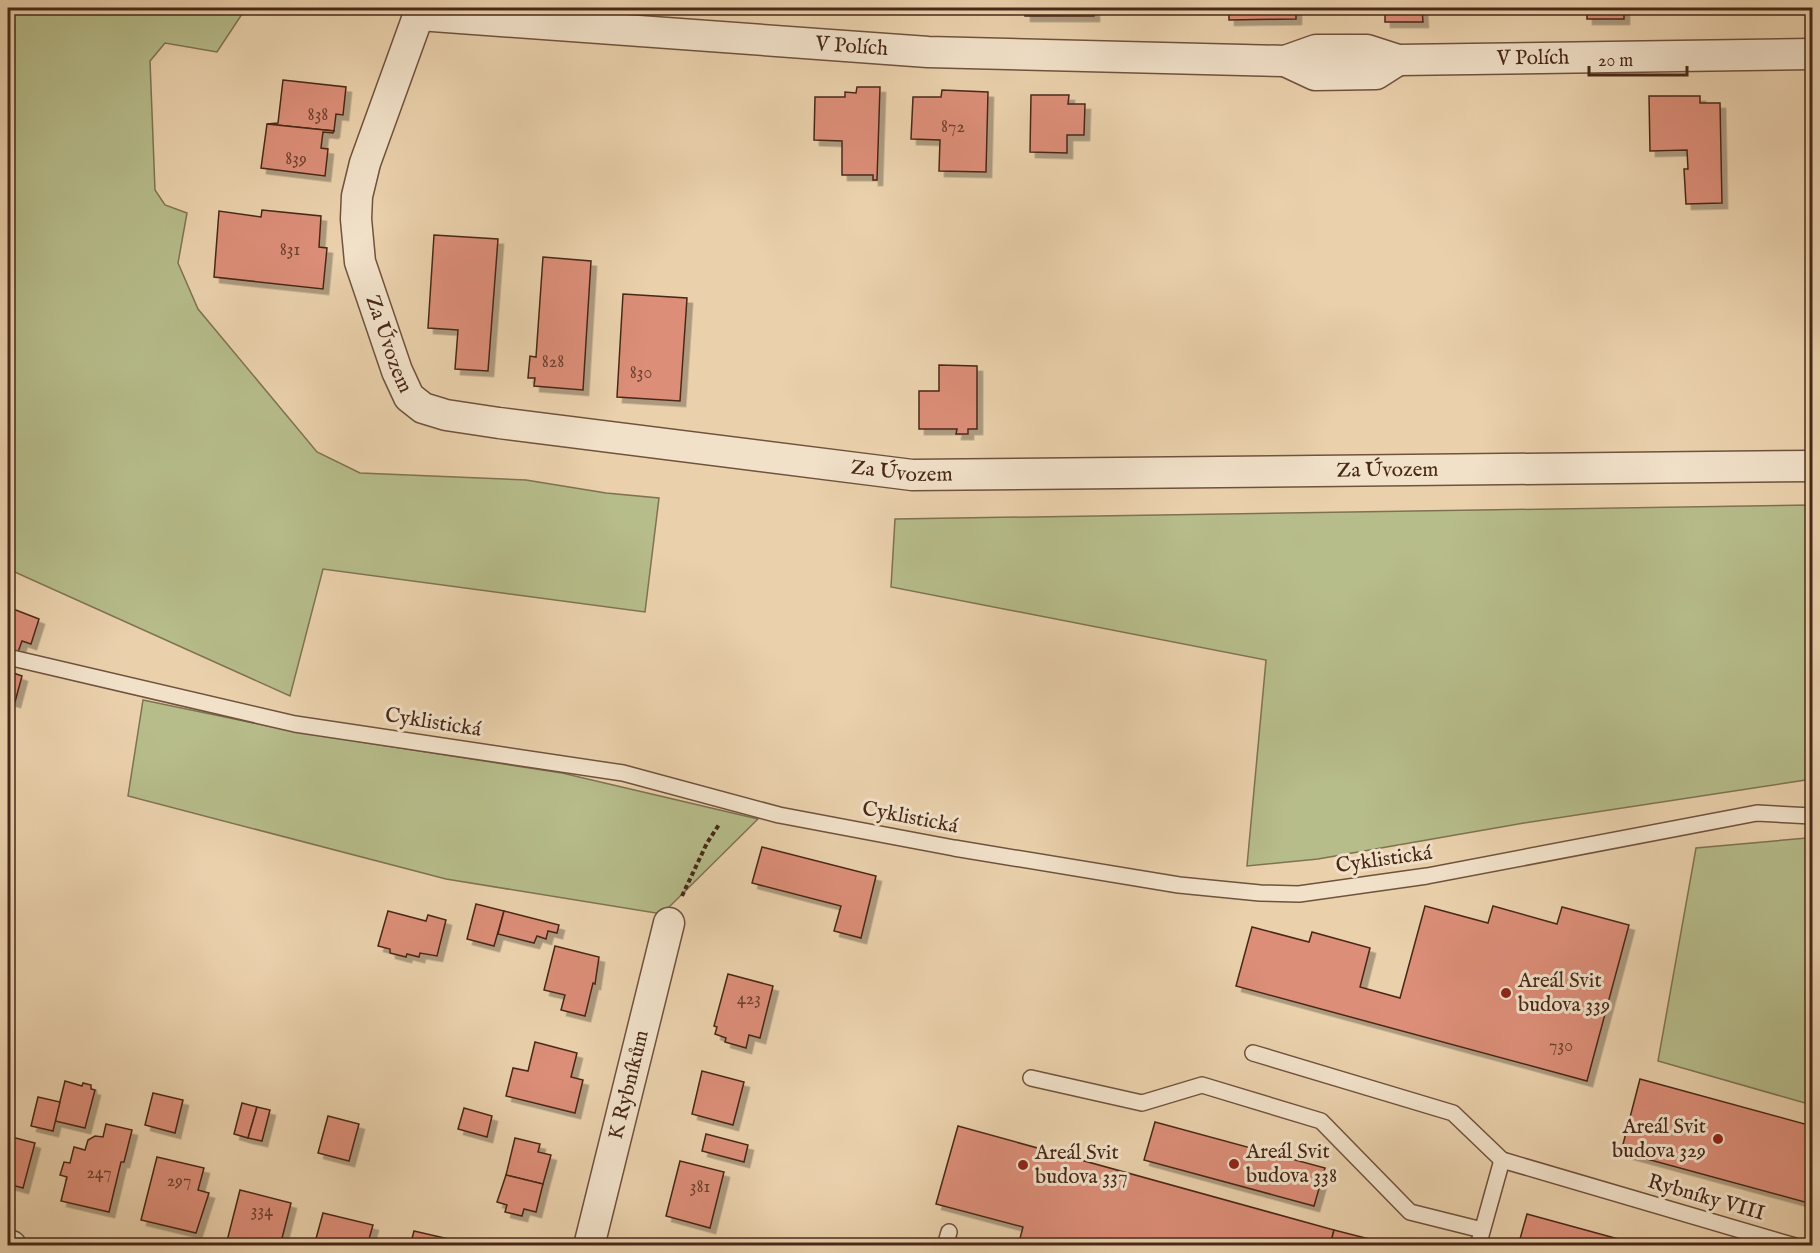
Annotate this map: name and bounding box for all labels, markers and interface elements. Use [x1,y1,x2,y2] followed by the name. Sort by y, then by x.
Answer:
[814,30,889,63] street label: V Polích
[1589,39,1686,77] scale bar
[1495,44,1570,72] street label: V Polích
[1598,50,1633,73] text: 20 m
[308,104,328,127] house number: 838
[941,116,965,139] house number: 872
[285,148,307,171] house number: 839
[280,239,300,262] house number: 831
[359,292,419,397] street label: Za Úvozem
[542,351,564,374] house number: 828
[630,362,652,385] house number: 830
[849,454,953,489] street label: Za Úvozem
[1336,456,1439,484] street label: Za Úvozem
[383,702,484,744] street label: Cyklistická
[860,795,961,841] street label: Cyklistická
[1334,840,1435,880] street label: Cyklistická
[1517,968,1610,1019] place label: Areál Svit budova 339
[1499,986,1513,1000] marker: Areál Svit budova 339
[737,988,761,1011] house number: 423
[602,1027,655,1142] street label: K Rybníkům
[1549,1035,1573,1058] house number: 730
[1612,1114,1706,1165] place label: Areál Svit budova 329
[1711,1132,1725,1146] marker: Areál Svit budova 329
[1245,1139,1337,1190] place label: Areál Svit budova 338
[1034,1140,1128,1191] place label: Areál Svit budova 337
[1227,1157,1241,1171] marker: Areál Svit budova 338
[1016,1158,1030,1172] marker: Areál Svit budova 337
[86,1162,112,1185] house number: 247
[1644,1168,1768,1228] street label: Rybníky VIII
[167,1170,191,1193] house number: 297
[690,1176,710,1199] house number: 381
[251,1200,273,1223] house number: 334

